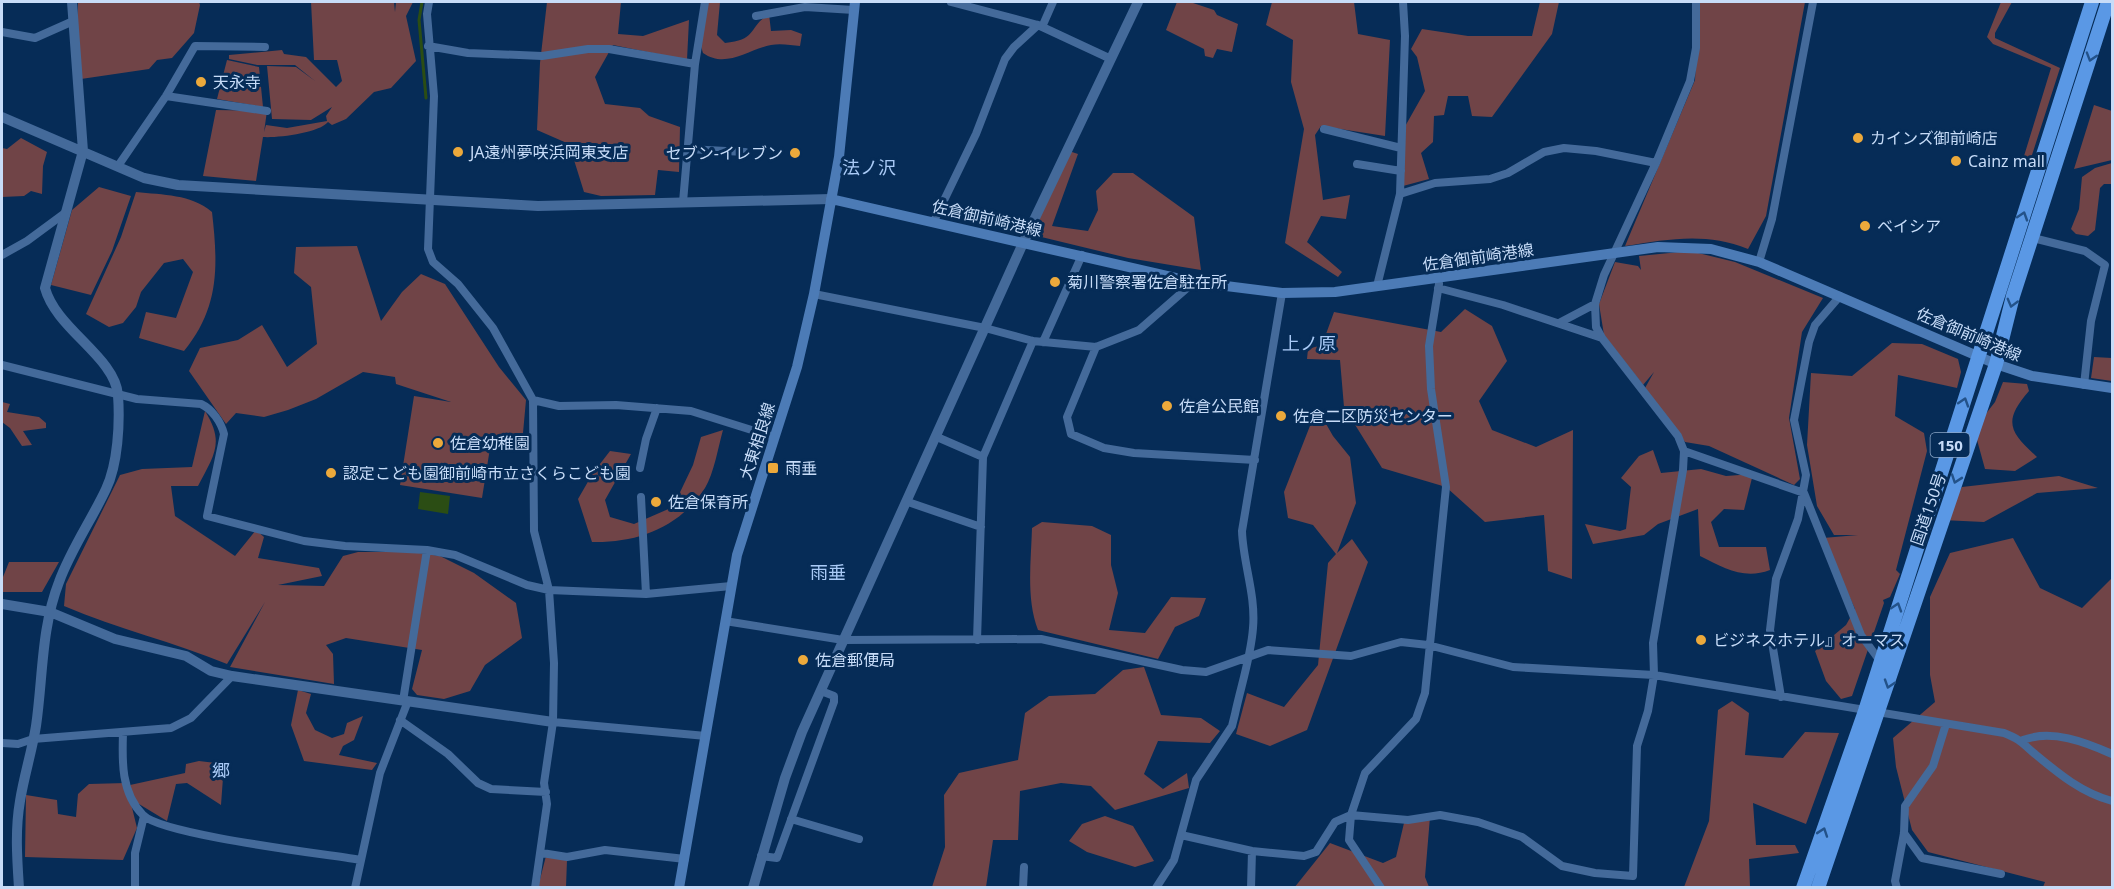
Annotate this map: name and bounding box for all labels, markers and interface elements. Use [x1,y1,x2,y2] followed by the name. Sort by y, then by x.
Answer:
[2086,51,2098,62] one-way arrow
[213,71,261,93] place label: 天永寺
[194,75,208,89] marker: 天永寺
[1870,127,1998,149] place label: カインズ御前崎店
[1851,131,1865,145] marker: カインズ御前崎店
[468,141,629,163] place label: JA遠州夢咲浜岡東支店
[666,142,783,164] place label: セブン-イレブン
[451,145,465,159] marker: JA遠州夢咲浜岡東支店
[788,146,802,160] marker: セブン-イレブン
[1968,150,2045,172] place label: Cainz mall
[1949,154,1963,168] marker: Cainz mall
[842,155,896,179] district label: 法ノ沢
[930,195,1044,241] street label: 佐倉御前崎港線
[2016,211,2028,222] one-way arrow
[1877,215,1941,237] place label: ベイシア
[1858,219,1872,233] marker: ベイシア
[1421,238,1535,276] street label: 佐倉御前崎港線
[1067,271,1227,293] place label: 菊川警察署佐倉駐在所
[1048,275,1062,289] marker: 菊川警察署佐倉駐在所
[2006,298,2019,308] one-way arrow
[1913,302,2025,366] street label: 佐倉御前崎港線
[1282,331,1336,355] district label: 上ノ原
[1179,395,1259,417] place label: 佐倉公民館
[1957,397,1969,408] one-way arrow
[1160,399,1174,413] marker: 佐倉公民館
[734,400,780,482] street label: 大東相良線
[1293,405,1453,427] place label: 佐倉二区防災センター
[1274,409,1288,423] marker: 佐倉二区防災センター
[450,432,530,454] place label: 佐倉幼稚園
[1930,433,1970,457] road number: 150
[431,436,445,450] marker: 佐倉幼稚園
[785,457,817,479] place label: 雨垂
[766,461,780,475] marker: 雨垂
[343,462,631,484] place label: 認定こども園御前崎市立さくらこども園
[324,466,338,480] marker: 認定こども園御前崎市立さくらこども園
[1905,470,1951,548] street label: 国道150号
[1951,473,1963,484] one-way arrow
[668,491,748,513] place label: 佐倉保育所
[649,495,663,509] marker: 佐倉保育所
[810,560,846,584] district label: 雨垂
[1890,602,1902,613] one-way arrow
[1713,629,1905,651] place label: ビジネスホテル』オーマス
[1694,633,1708,647] marker: ビジネスホテル』オーマス
[815,649,895,671] place label: 佐倉郵便局
[796,653,810,667] marker: 佐倉郵便局
[1883,678,1896,689] one-way arrow
[212,758,230,782] district label: 郷
[1815,828,1828,838] one-way arrow

